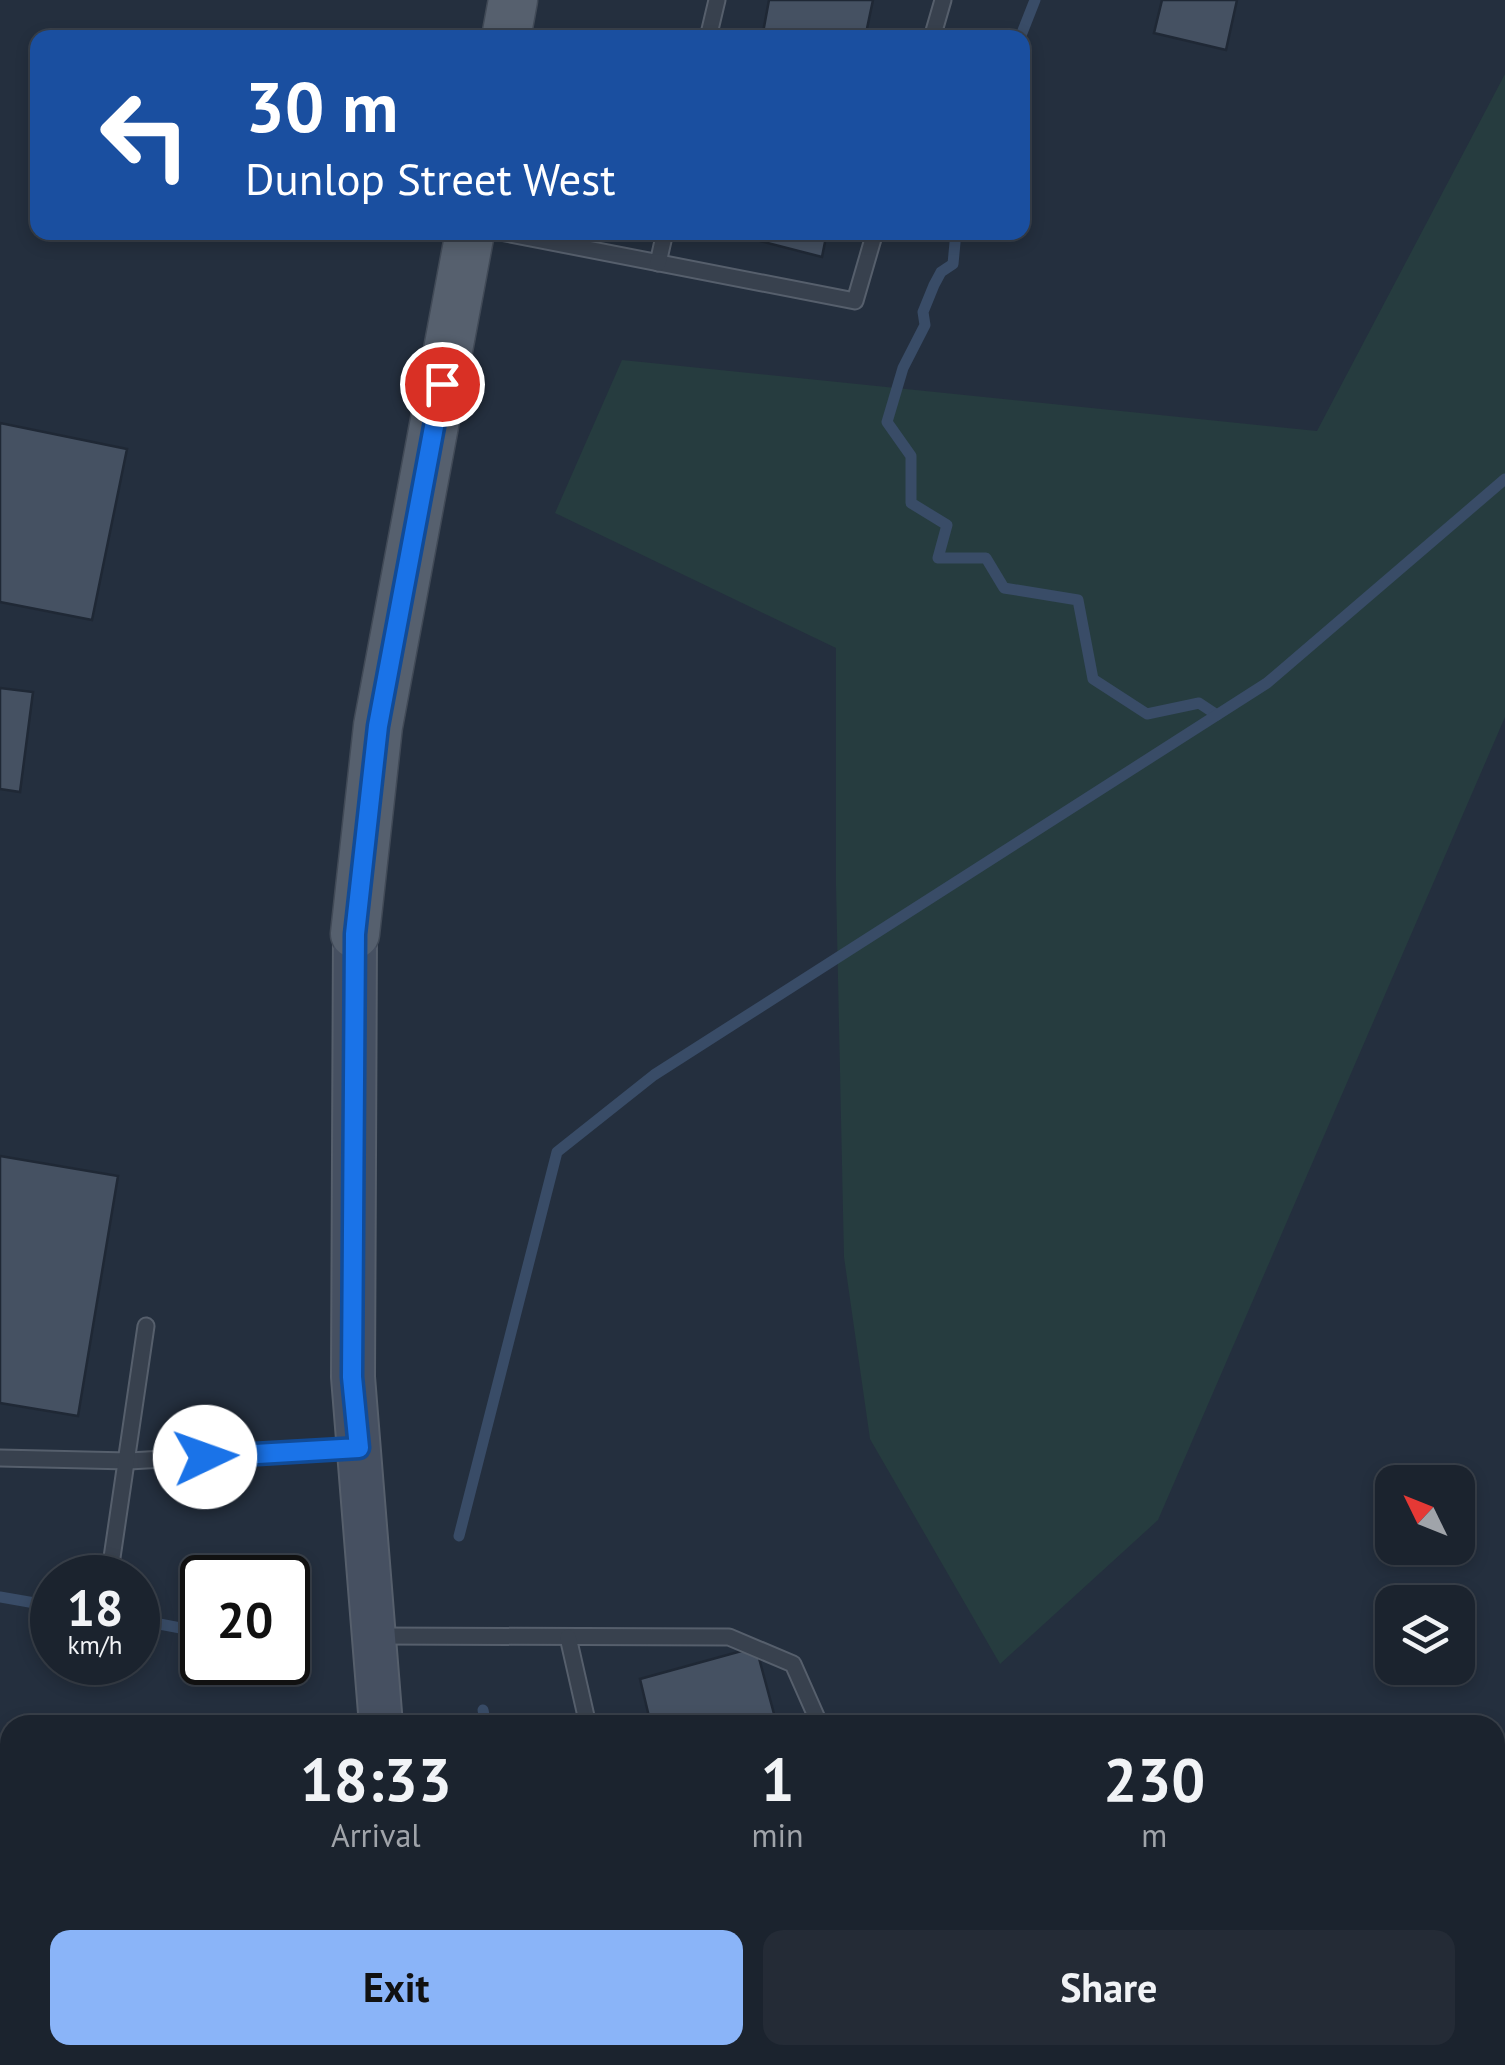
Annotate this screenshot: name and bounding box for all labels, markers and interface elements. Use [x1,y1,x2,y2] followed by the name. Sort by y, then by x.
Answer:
[245,61,398,151] text: 30 m
[80,70,210,200] icon: left
[245,149,615,207] text: Dunlop Street West
[400,342,485,427] pin
[415,357,470,412] icon: arrive
[153,1405,257,1509] position arrow
[1375,1465,1475,1565] north arrow
[1375,1465,1475,1685] map controls
[180,1555,310,1685] speed limit sign: 20
[67,1575,123,1640] text: 18
[1375,1585,1475,1685] button: layers
[68,1629,122,1661] text: km/h
[300,1740,452,1818] text: 18:33
[761,1740,795,1818] text: 1
[1103,1740,1205,1818] text: 230
[331,1814,421,1856] text: Arrival
[752,1814,804,1856] text: min
[1141,1814,1167,1856] text: m
[50,1930,743,2045] button: Exit
[763,1930,1455,2045] button: Share

